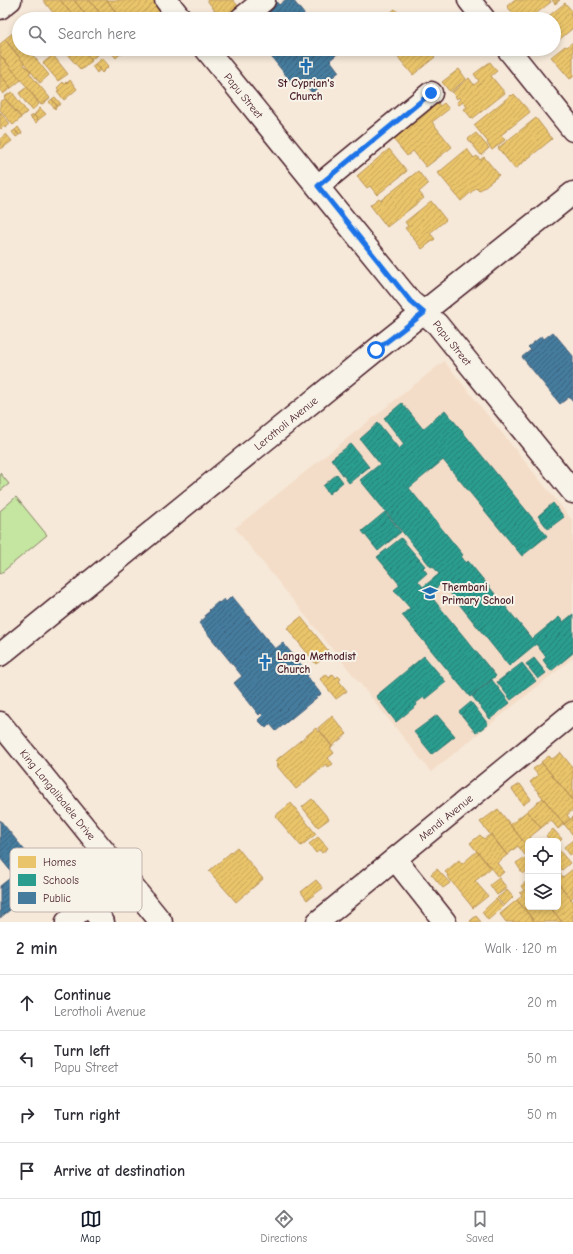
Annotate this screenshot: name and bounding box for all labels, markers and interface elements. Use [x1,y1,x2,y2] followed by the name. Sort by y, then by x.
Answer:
[12,12,561,56] search box
[26,23,48,45] icon: search
[58,25,136,43] text: Search here
[297,57,315,75] church icon: St Cyprian's Church
[222,70,266,121] street label: Papu Street
[278,77,335,103] place label: St Cyprian's Church
[422,84,440,102] route end
[430,318,475,369] street label: Papu Street
[367,341,385,359] route start
[251,393,320,453] street label: Lerotholi Avenue
[442,581,514,607] place label: Thembani Primary School
[421,584,439,602] school or university icon: Thembani Primary School
[277,650,356,676] place label: Langa Methodist Church
[256,653,274,671] church icon: Langa Methodist Church
[17,747,99,843] street label: King Langalibalele Drive
[416,791,476,843] street label: Mendi Avenue
[525,838,561,910] map controls
[525,838,561,874] button: locate
[10,848,142,912] legend
[43,856,76,869] text: Homes
[43,874,79,887] text: Schools
[525,874,561,910] button: layers
[43,892,72,905] text: Public
[16,939,57,958] text: 2 min
[485,941,557,956] text: Walk · 120 m
[54,986,111,1004] text: Continue
[16,992,38,1014] icon: ahead
[527,995,557,1010] text: 20 m
[54,1004,146,1019] text: Lerotholi Avenue
[54,1042,110,1060] text: Turn left
[16,1048,38,1070] icon: left
[527,1051,557,1066] text: 50 m
[54,1060,118,1075] text: Papu Street
[16,1104,38,1126] icon: right
[54,1106,120,1124] text: Turn right
[527,1107,557,1122] text: 50 m
[16,1160,38,1182] icon: arrive
[54,1162,185,1180] text: Arrive at destination
[80,1208,102,1245] tab: Map
[261,1208,307,1245] tab: Directions
[466,1208,493,1245] tab: Saved

